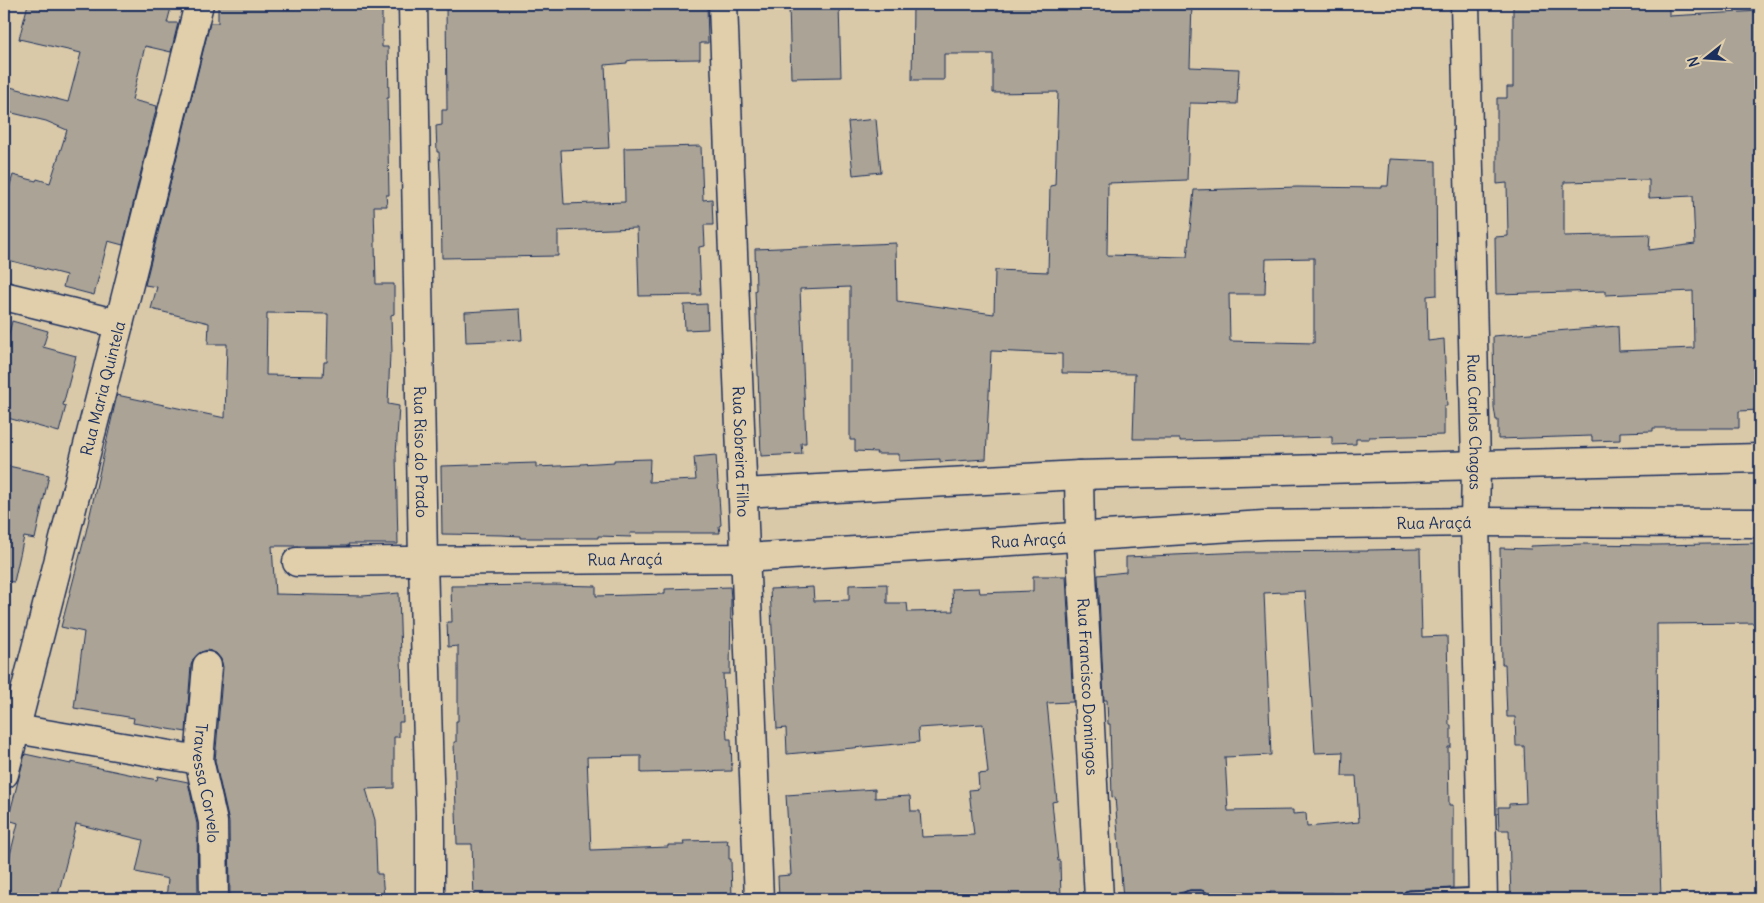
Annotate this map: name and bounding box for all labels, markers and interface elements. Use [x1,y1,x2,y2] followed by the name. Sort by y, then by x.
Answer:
[1682,32,1732,82] north arrow
[1684,55,1704,69] text: N
[76,319,129,458] street label: Rua Maria Quintela
[1463,354,1486,490] street label: Rua Carlos Chagas
[410,386,432,518] street label: Rua Riso do Prado
[728,386,754,518] street label: Rua Sobreira Filho
[1396,512,1472,533] street label: Rua Araçá
[990,528,1067,552] street label: Rua Araçá
[587,549,663,569] street label: Rua Araçá
[1073,597,1103,776] street label: Rua Francisco Domingos
[189,722,223,843] street label: Travessa Corvelo

